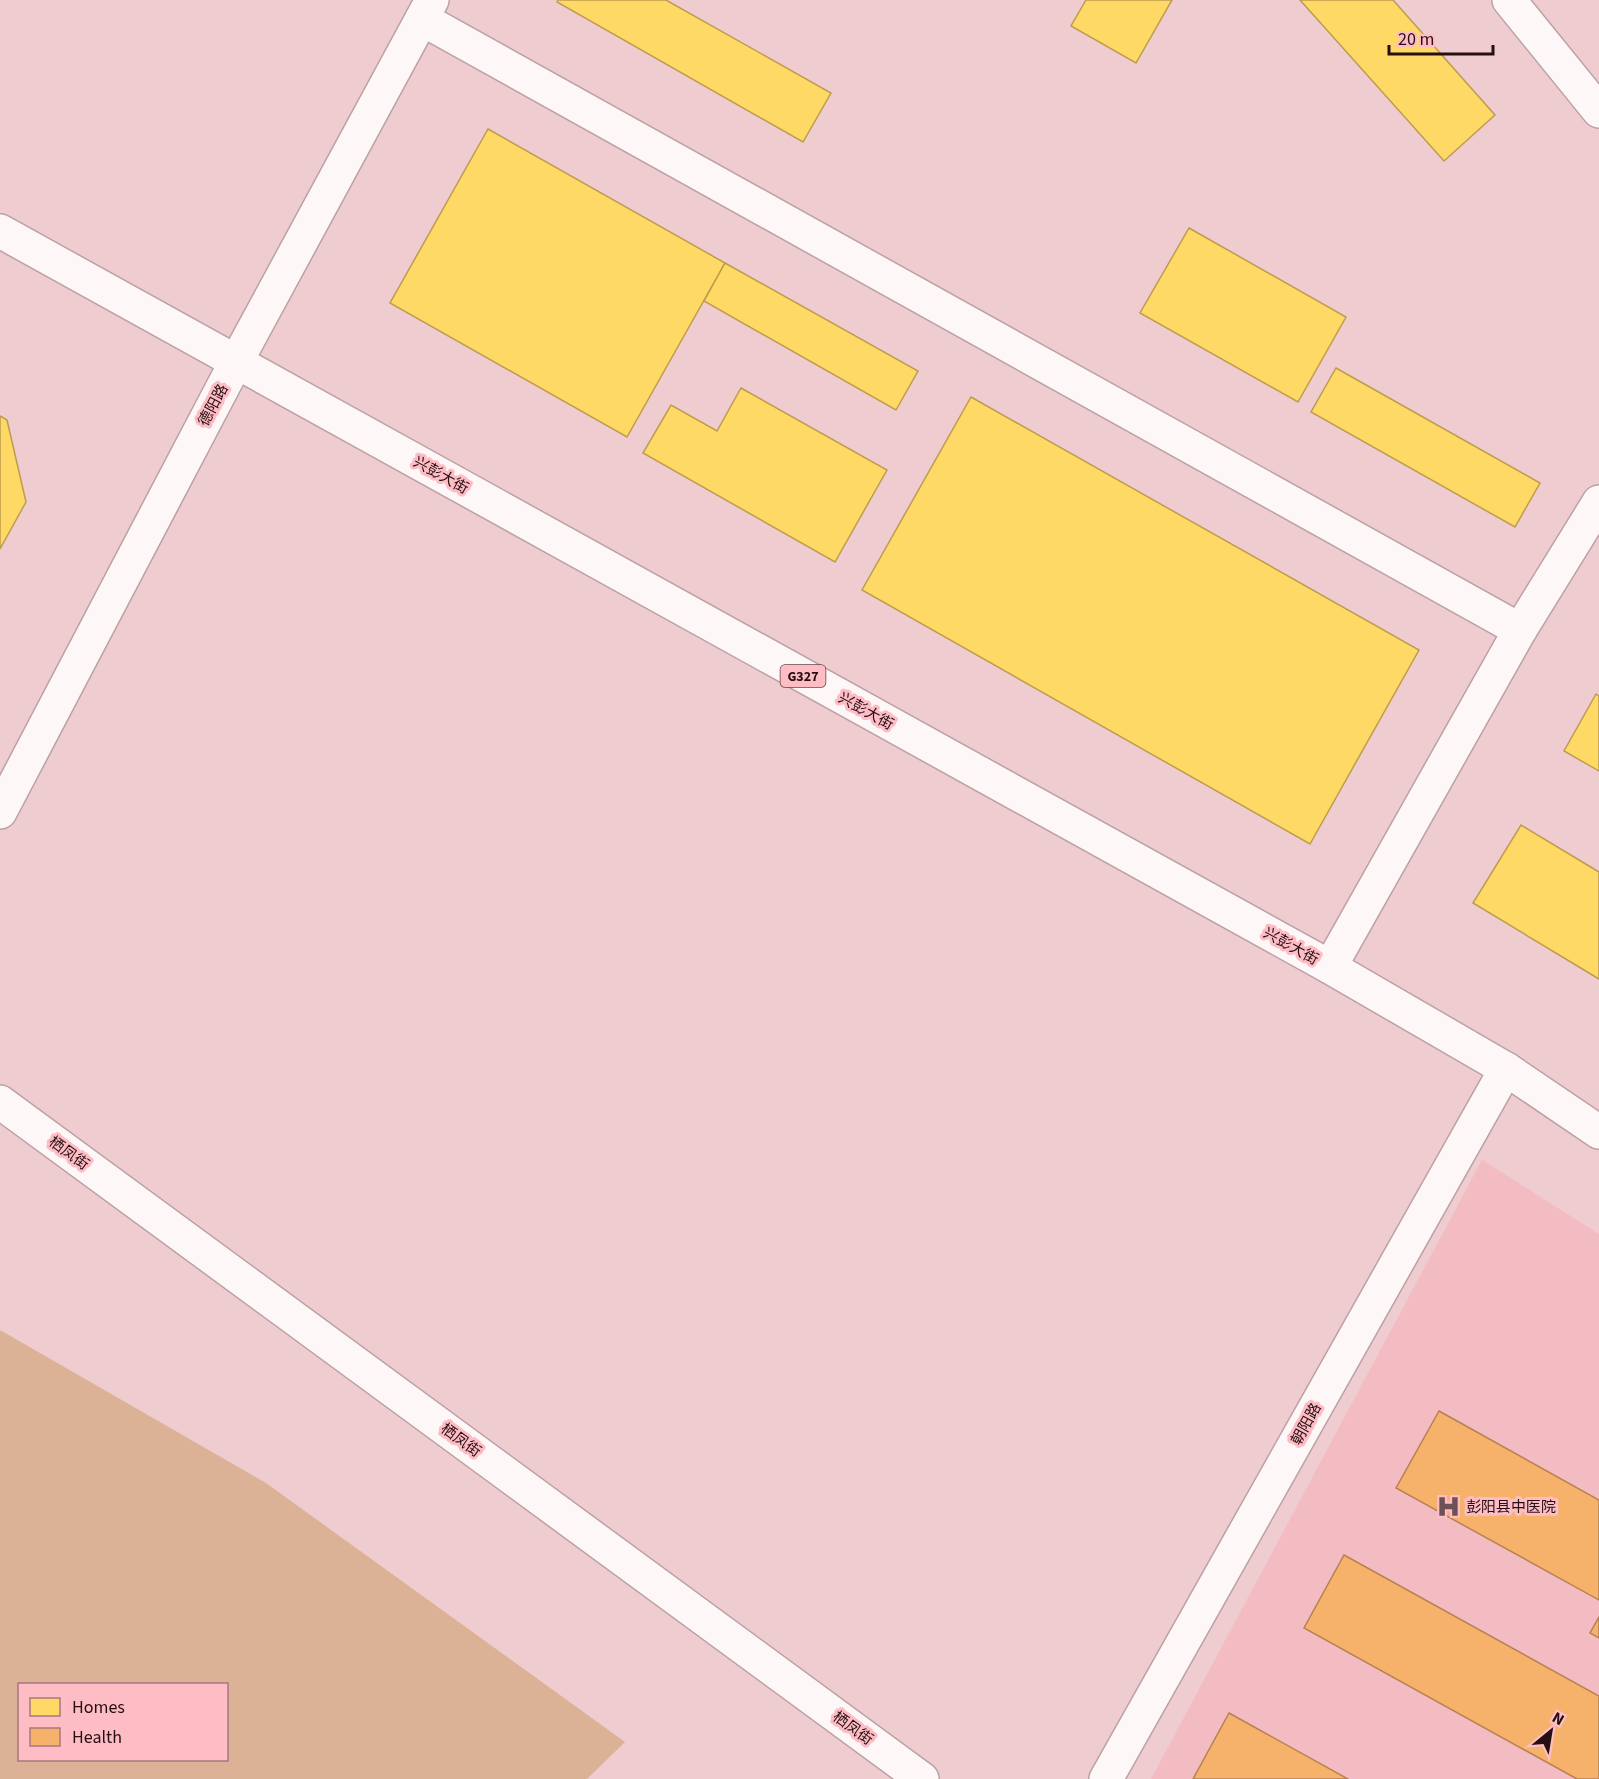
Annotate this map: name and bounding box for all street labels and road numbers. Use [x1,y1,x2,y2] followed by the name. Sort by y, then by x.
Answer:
[194,380,233,430] street label: 德阳路
[409,452,472,499] street label: 兴彭大街
[780,665,826,687] road number: G327
[834,688,897,735] street label: 兴彭大街
[1259,923,1322,970] street label: 兴彭大街
[44,1132,93,1175] street label: 栖凤街
[1286,1399,1327,1449] street label: 朝阳路
[436,1419,485,1462] street label: 栖凤街
[828,1707,877,1750] street label: 栖凤街

